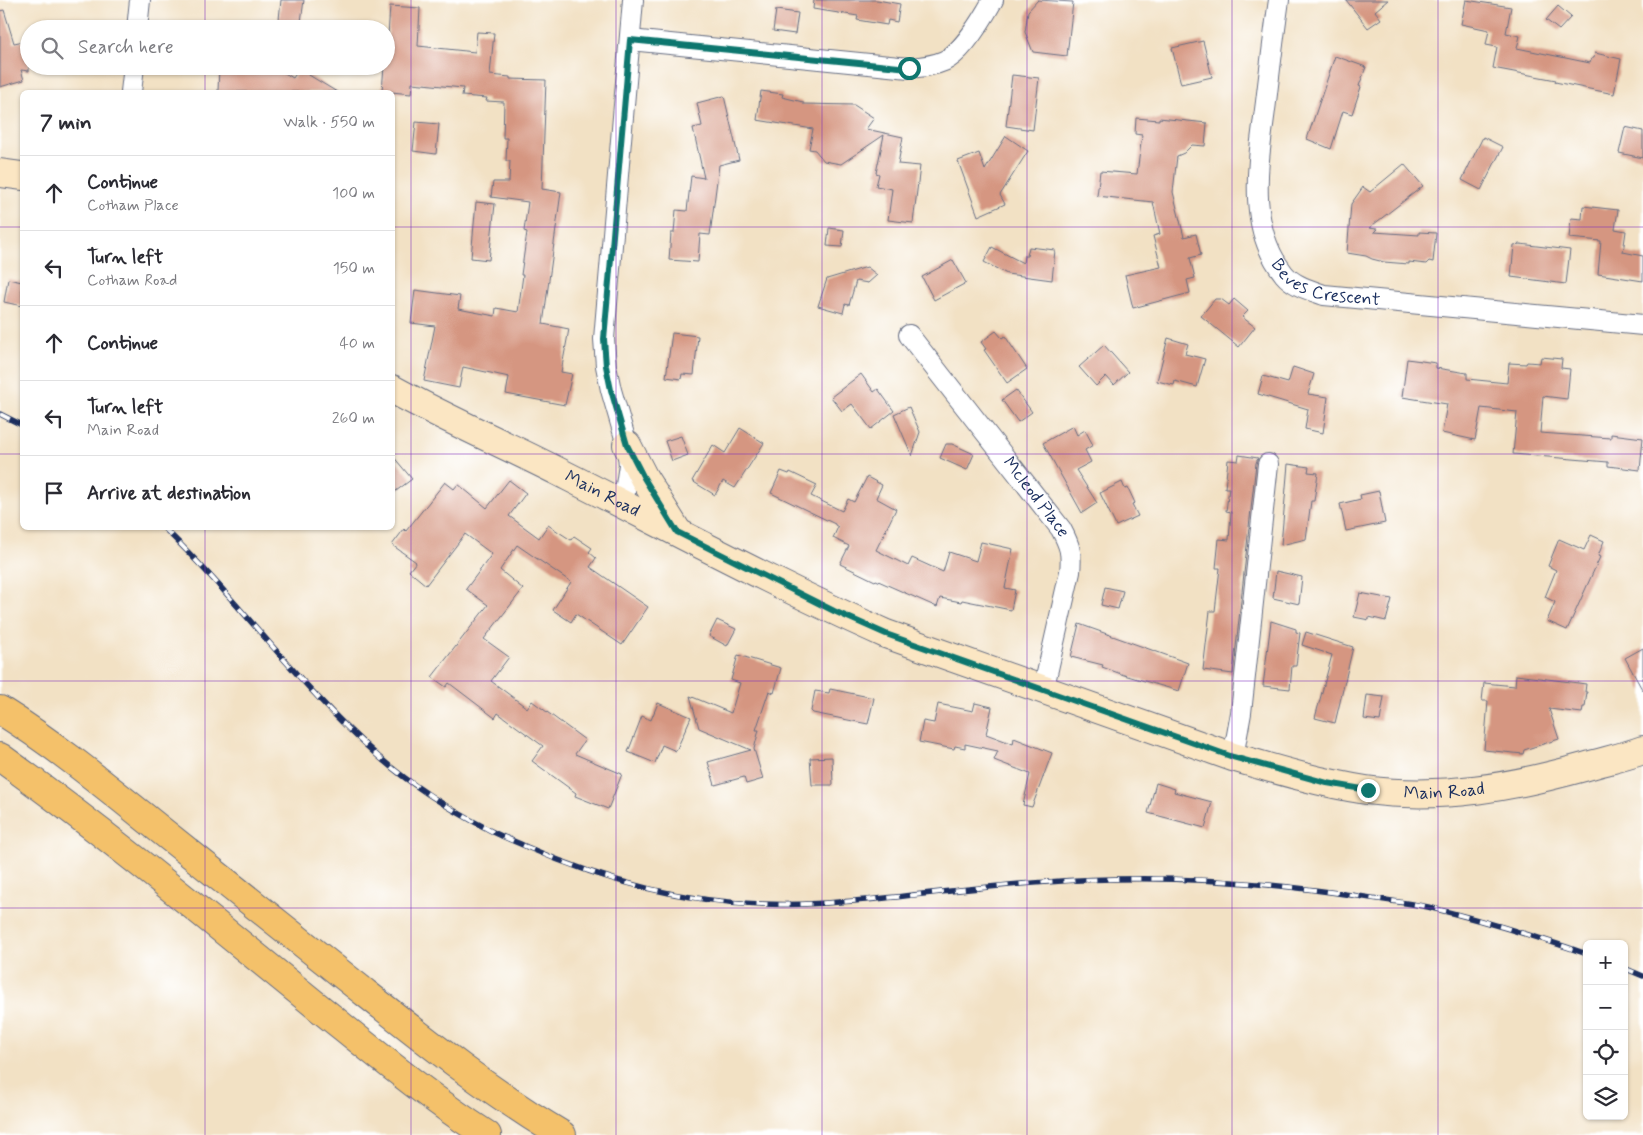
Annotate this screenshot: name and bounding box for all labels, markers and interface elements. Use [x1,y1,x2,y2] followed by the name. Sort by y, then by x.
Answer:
[20,20,395,75] search box
[38,34,66,62] icon: search
[78,35,174,60] text: Search here
[898,57,921,80] route start
[40,109,92,137] text: 7 min
[283,112,375,133] text: Walk · 550 m
[87,170,158,195] text: Continue
[40,179,68,207] icon: ahead
[332,183,375,204] text: 100 m
[87,195,179,216] text: Cotham Place
[87,245,163,270] text: Turn left
[40,254,68,282] icon: left
[1265,254,1381,312] street label: Beves Crescent
[333,258,375,279] text: 150 m
[87,270,177,291] text: Cotham Road
[40,329,68,357] icon: ahead
[87,331,158,356] text: Continue
[339,333,375,354] text: 40 m
[87,395,163,420] text: Turn left
[40,404,68,432] icon: left
[332,408,375,429] text: 260 m
[87,420,159,441] text: Main Road
[997,452,1075,541] street label: Mcleod Place
[561,465,644,523] street label: Main Road
[40,479,68,507] icon: arrive
[87,481,251,506] text: Arrive at destination
[1403,777,1486,806] street label: Main Road
[1357,779,1380,802] route end
[1583,940,1628,1120] map controls
[1583,940,1628,985] button: +
[1583,985,1628,1030] button: −
[1583,1030,1628,1075] button: locate
[1583,1075,1628,1120] button: layers

